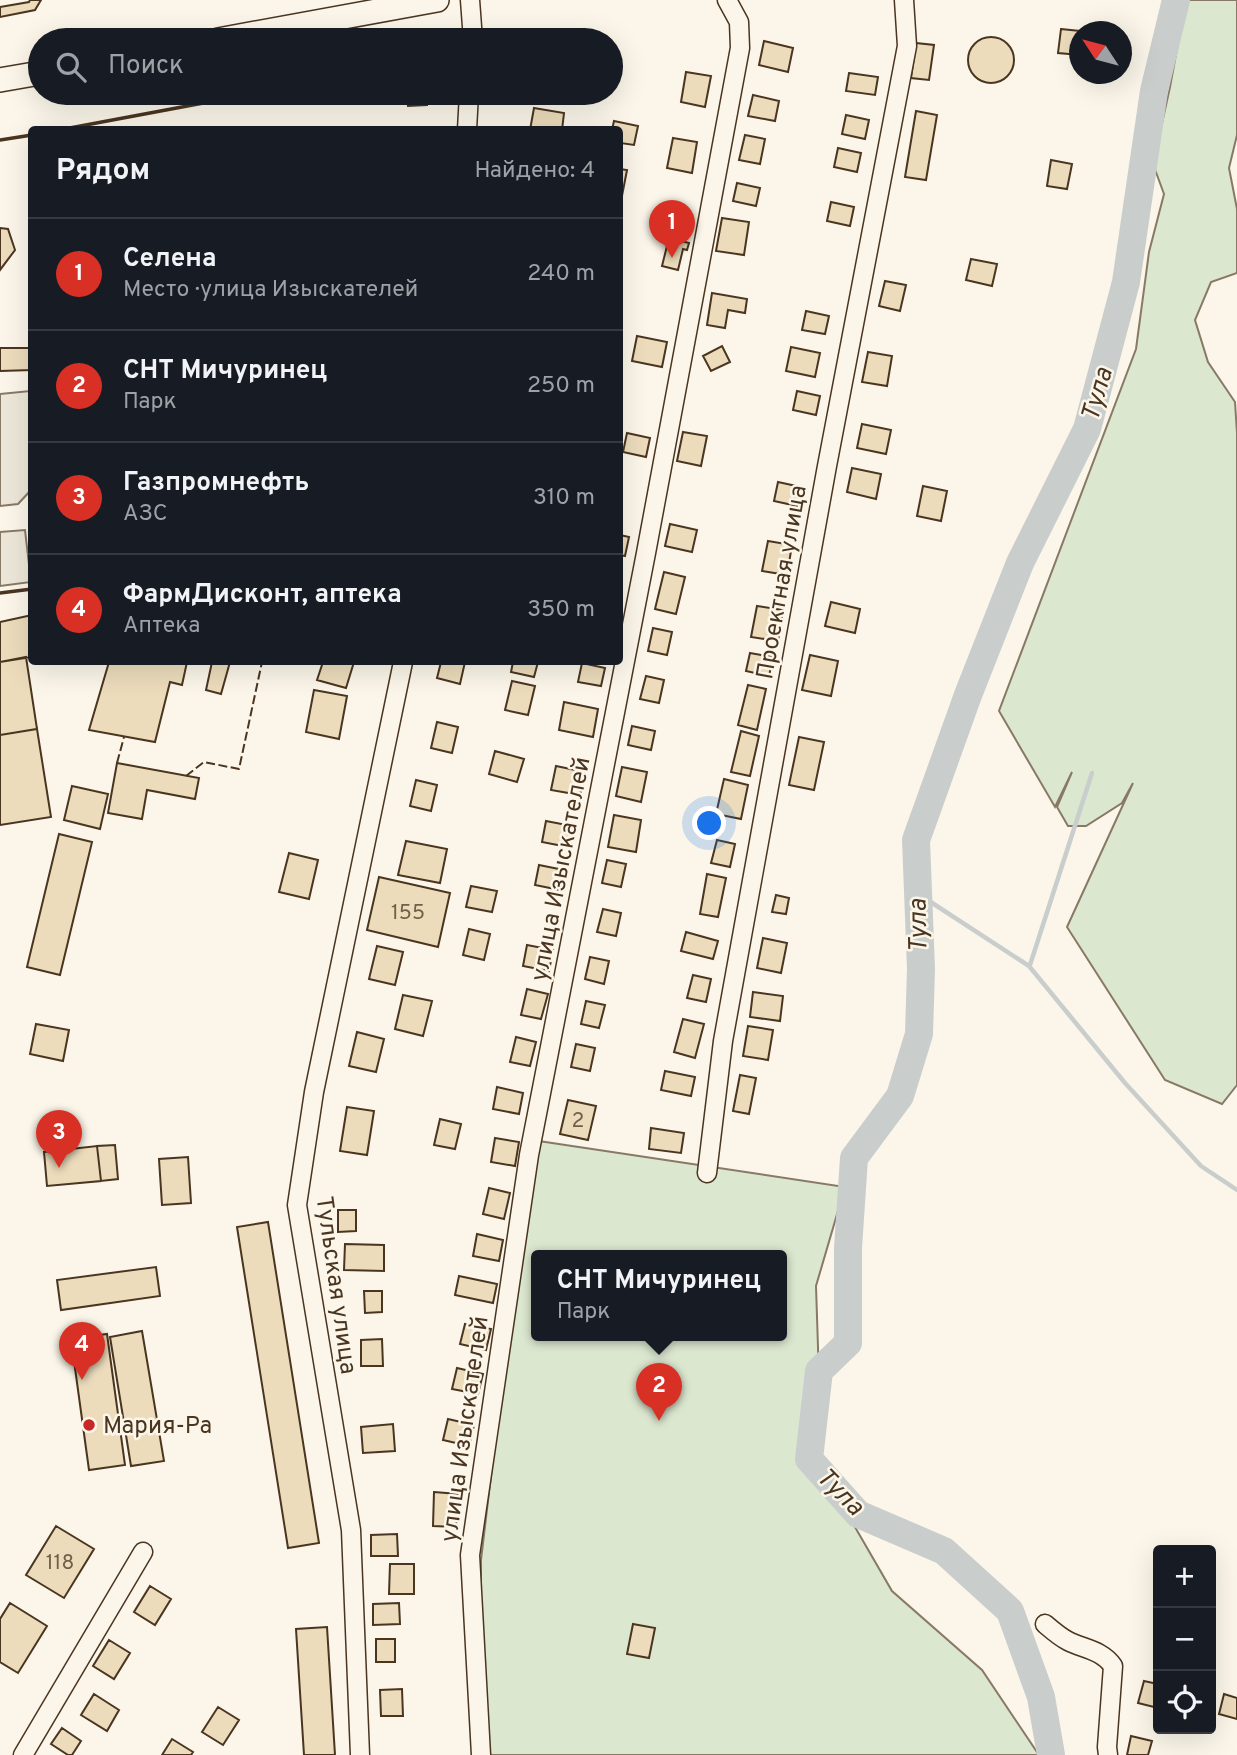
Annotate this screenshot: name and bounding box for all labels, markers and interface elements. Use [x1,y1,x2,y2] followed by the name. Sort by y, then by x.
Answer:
[1069,21,1132,84] north arrow
[28,28,623,105] search box
[52,48,90,86] icon: search
[108,50,184,83] text: Поиск
[56,153,150,190] text: Рядом
[474,157,595,186] text: Найдено: 4
[649,200,695,258] pin: 1
[123,243,216,276] text: Селена
[74,260,84,289] text: 1
[527,260,595,289] text: 240 m
[123,276,418,305] text: Место · улица Изыскателей
[123,355,327,388] text: СНТ Мичуринец
[1075,363,1122,425] water label: Тула
[72,372,86,401] text: 2
[527,372,595,401] text: 250 m
[123,388,177,417] text: Парк
[123,467,309,500] text: Газпромнефть
[751,483,815,682] street label: Проектная улица
[72,484,86,513] text: 3
[533,484,595,513] text: 310 m
[123,500,168,529] text: АЗС
[123,579,402,612] text: ФармДисконт, аптека
[72,596,86,625] text: 4
[527,596,595,625] text: 350 m
[123,612,200,641] text: Аптека
[526,755,598,984] street label: улица Изыскателей
[692,806,726,840] your location
[903,898,936,954] water label: Тула
[391,900,425,927] house number: 155
[572,1108,584,1135] house number: 2
[36,1110,82,1168] pin: 3
[308,1194,362,1376] street label: Тульская улица
[531,1250,787,1341] popup
[557,1265,761,1298] text: СНТ Мичуринец
[557,1298,610,1327] text: Парк
[435,1314,497,1544] street label: улица Изыскателей
[59,1322,105,1380] pin: 4
[636,1363,682,1421] pin: 2
[103,1412,212,1442] place label: Мария-Ра
[81,1417,97,1433] marker: Мария-Ра
[808,1462,871,1524] water label: Тула
[1153,1545,1216,1734] map controls
[1153,1545,1216,1608] button: +
[46,1550,74,1577] house number: 118
[1153,1608,1216,1671] button: −
[1153,1671,1216,1734] button: locate

